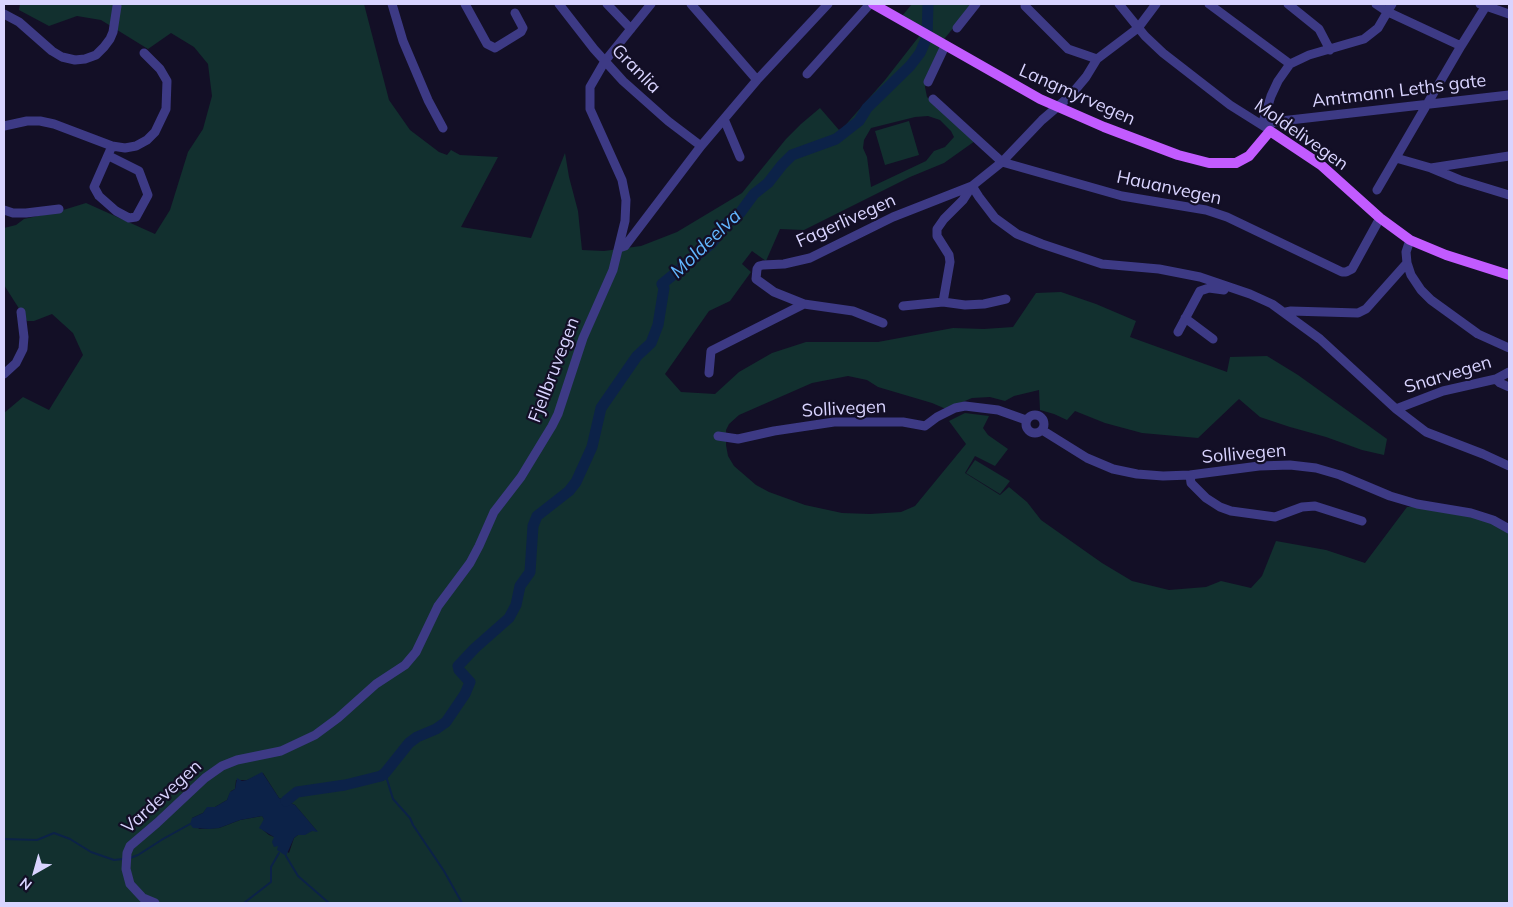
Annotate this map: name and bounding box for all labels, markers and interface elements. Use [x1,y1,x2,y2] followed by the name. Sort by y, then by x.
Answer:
[607,40,665,98] street label: Granlia
[1016,60,1138,130] street label: Langmyrvegen
[1311,70,1487,112] street label: Amtmann Leths gate
[1250,95,1352,175] street label: Moldelivegen
[1115,166,1223,210] street label: Hauanvegen
[793,189,899,253] street label: Fagerlivegen
[666,205,746,283] water label: Moldeelva
[524,314,584,426] street label: Fjellbruvegen
[1402,352,1494,398] street label: Snarvegen
[801,396,887,422] street label: Sollivegen
[1201,440,1287,468] street label: Sollivegen
[118,756,206,838] street label: Vardevegen
[10,847,60,897] north arrow
[16,873,35,894] text: N

